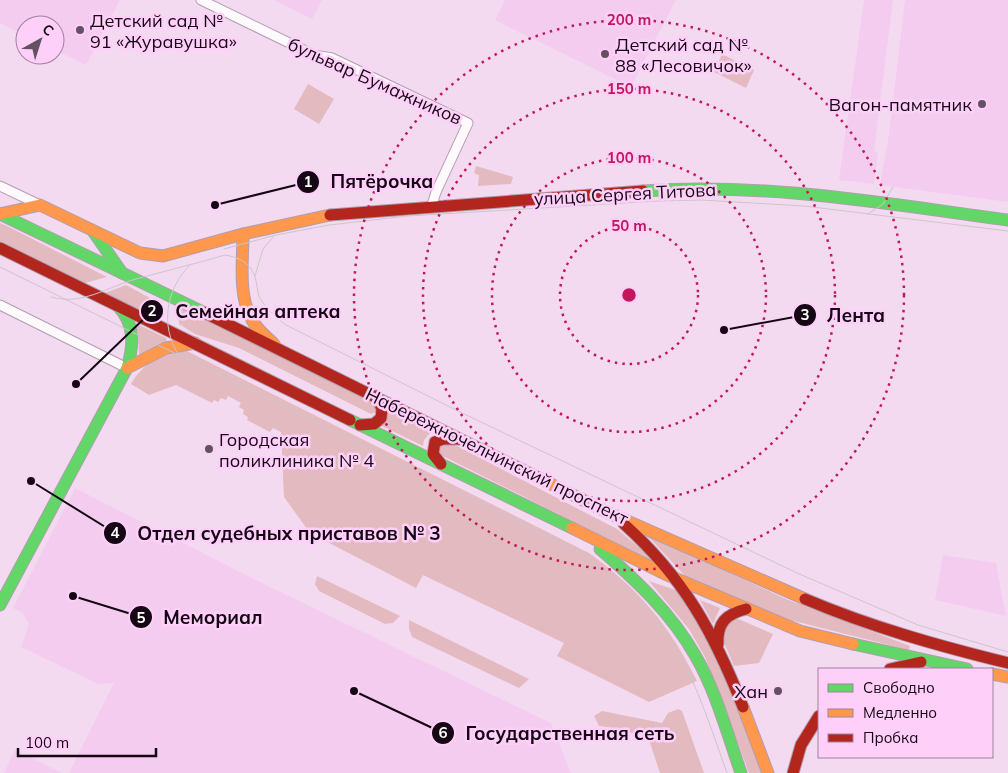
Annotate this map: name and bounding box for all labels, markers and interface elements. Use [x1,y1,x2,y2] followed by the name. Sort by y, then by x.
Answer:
[90,9,237,53] place label: Детский сад № 91 «Журавушка»
[607,10,651,29] text: 200 m
[15,15,65,65] north arrow
[39,20,58,40] text: С
[74,24,86,36] marker: Детский сад № 91 «Журавушка»
[284,32,466,130] street label: бульвар Бумажников
[615,33,752,77] place label: Детский сад № 88 «Лесовичок»
[599,48,611,60] marker: Детский сад № 88 «Лесовичок»
[607,79,651,98] text: 150 m
[829,93,972,116] place label: Вагон-памятник
[976,98,988,110] marker: Вагон-памятник
[607,148,651,167] text: 100 m
[295,165,443,199] callout: Пятёрочка
[331,169,433,193] text: Пятёрочка
[303,172,313,191] text: 1
[533,178,717,210] street label: улица Сергея Титова
[611,216,647,235] text: 50 m
[620,286,638,304] centre of rings
[140,294,350,328] callout: Семейная аптека
[792,298,896,332] callout: Лента
[175,299,341,323] text: Семейная аптека
[147,301,157,320] text: 2
[827,303,885,327] text: Лента
[800,305,810,324] text: 3
[362,382,633,530] street label: Набережночелнинский проспект
[219,428,374,472] place label: Городская поликлиника № 4
[203,443,215,455] marker: Городская поликлиника № 4
[102,516,451,550] callout: Отдел судебных приставов № 3
[137,521,441,545] text: Отдел судебных приставов № 3
[110,523,120,542] text: 4
[128,600,273,634] callout: Мемориал
[163,605,263,629] text: Мемориал
[136,608,146,627] text: 5
[818,668,993,758] legend
[863,678,935,697] text: Свободно
[735,680,768,703] place label: Хан
[772,685,784,697] marker: Хан
[863,703,937,722] text: Медленно
[431,716,685,750] callout: Государственная сеть
[465,721,675,745] text: Государственная сеть
[438,723,448,742] text: 6
[18,726,155,758] scale bar
[863,728,918,747] text: Пробка
[25,733,69,752] text: 100 m

